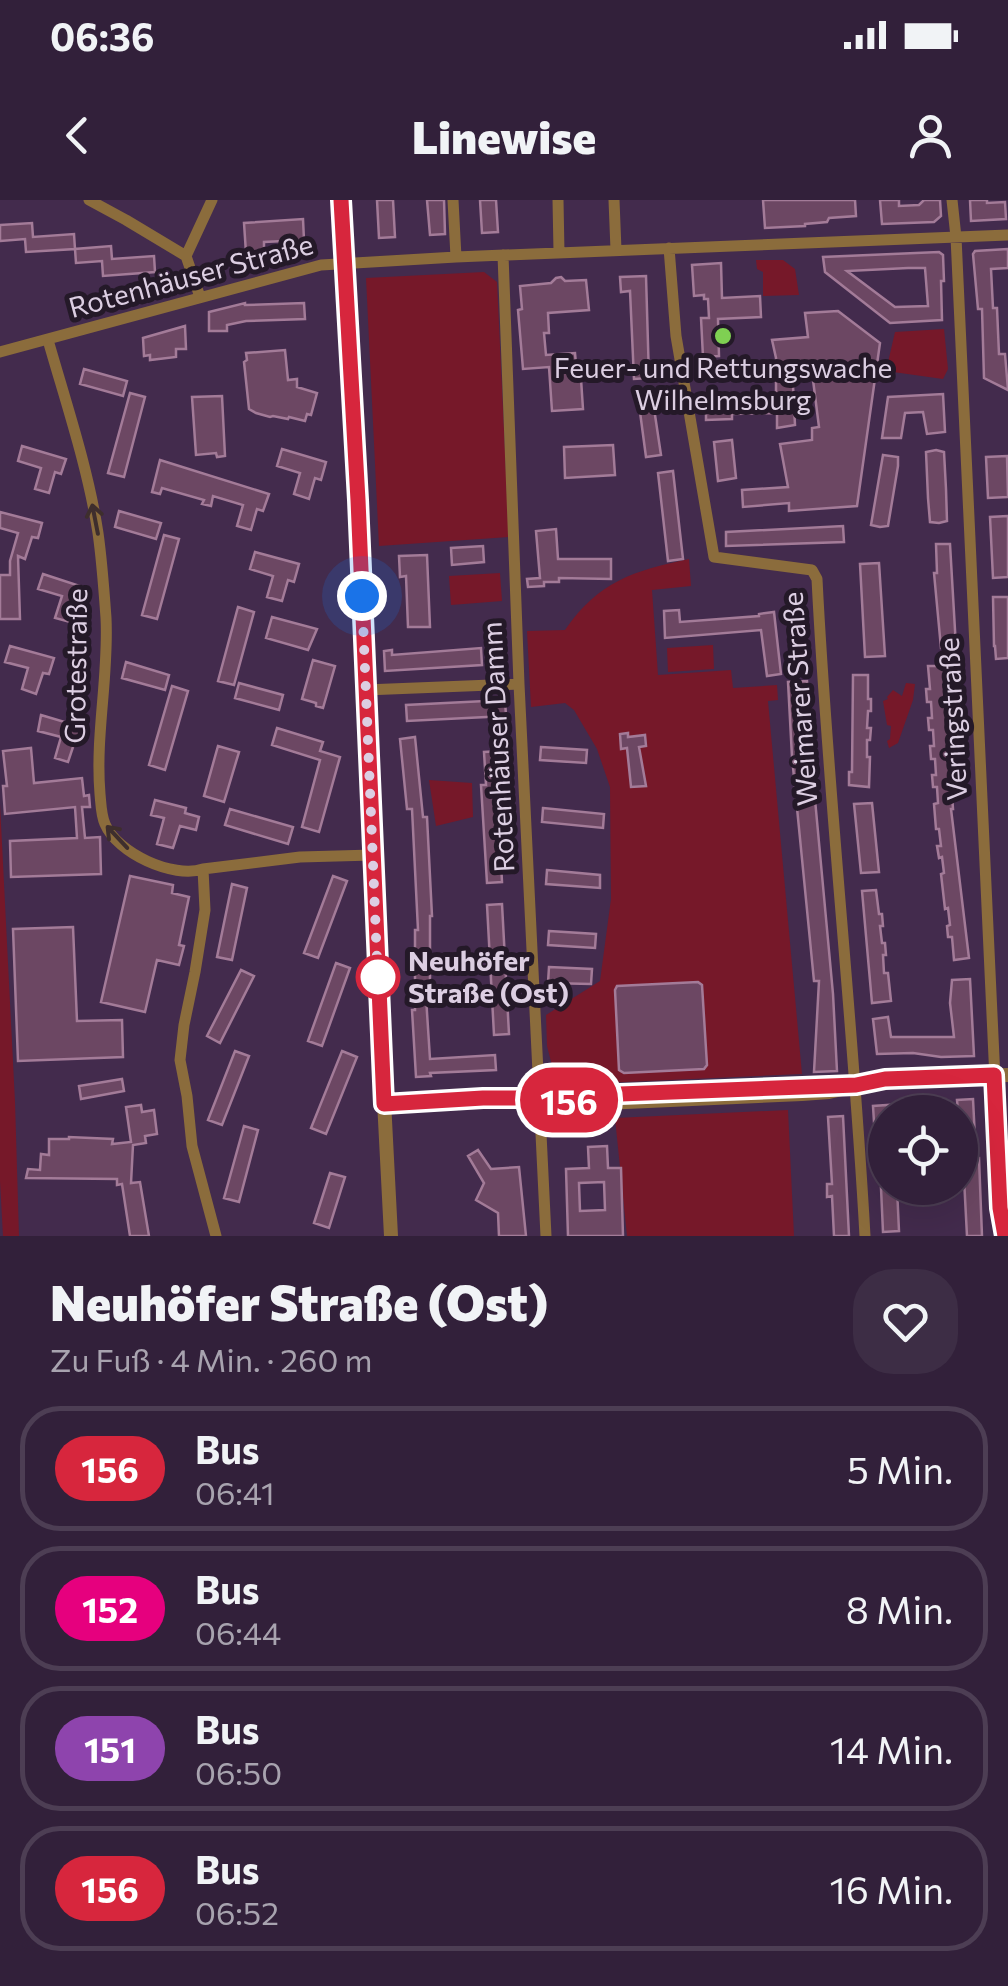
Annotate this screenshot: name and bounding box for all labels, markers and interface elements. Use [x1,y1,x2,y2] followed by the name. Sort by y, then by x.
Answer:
[50,12,154,59] text: 06:36
[50,108,105,163] icon: back
[412,108,596,163] text: Linewise
[903,108,958,163] icon: person
[65,226,317,324] street label: Rotenhäuser Straße
[712,325,734,347] marker: Feuer- und Rettungswache Wilhelmsburg
[554,350,892,416] place label: Feuer- und Rettungswache Wilhelmsburg
[84,503,103,535] one-way arrow
[337,571,387,621] your location
[57,588,93,744] street label: Grotestraße
[775,591,823,807] street label: Weimarer Straße
[473,621,521,873] street label: Rotenhäuser Damm
[931,637,973,801] street label: Veringstraße
[106,825,129,850] one-way arrow
[408,943,569,1009] place label: Neuhöfer Straße (Ost)
[357,956,399,998] marker: Neuhöfer Straße (Ost)
[512,1068,626,1132] line badge: 156
[540,1079,598,1122] text: 156
[868,1095,978,1205] map controls
[868,1095,978,1205] button: locate
[853,1269,958,1374] button: heart
[50,1272,548,1331] text: Neuhöfer Straße (Ost)
[50,1339,372,1379] text: Zu Fuß · 4 Min. · 260 m
[195,1425,260,1472] text: Bus
[847,1445,953,1492] text: 5 Min.
[81,1447,139,1490] text: 156
[195,1472,275,1512] text: 06:41
[195,1565,260,1612] text: Bus
[846,1585,953,1632] text: 8 Min.
[82,1587,138,1630] text: 152
[195,1612,281,1652] text: 06:44
[195,1705,260,1752] text: Bus
[830,1725,953,1772] text: 14 Min.
[84,1727,136,1770] text: 151
[195,1752,282,1792] text: 06:50
[195,1845,260,1892] text: Bus
[830,1865,953,1912] text: 16 Min.
[81,1867,139,1910] text: 156
[195,1892,279,1932] text: 06:52

